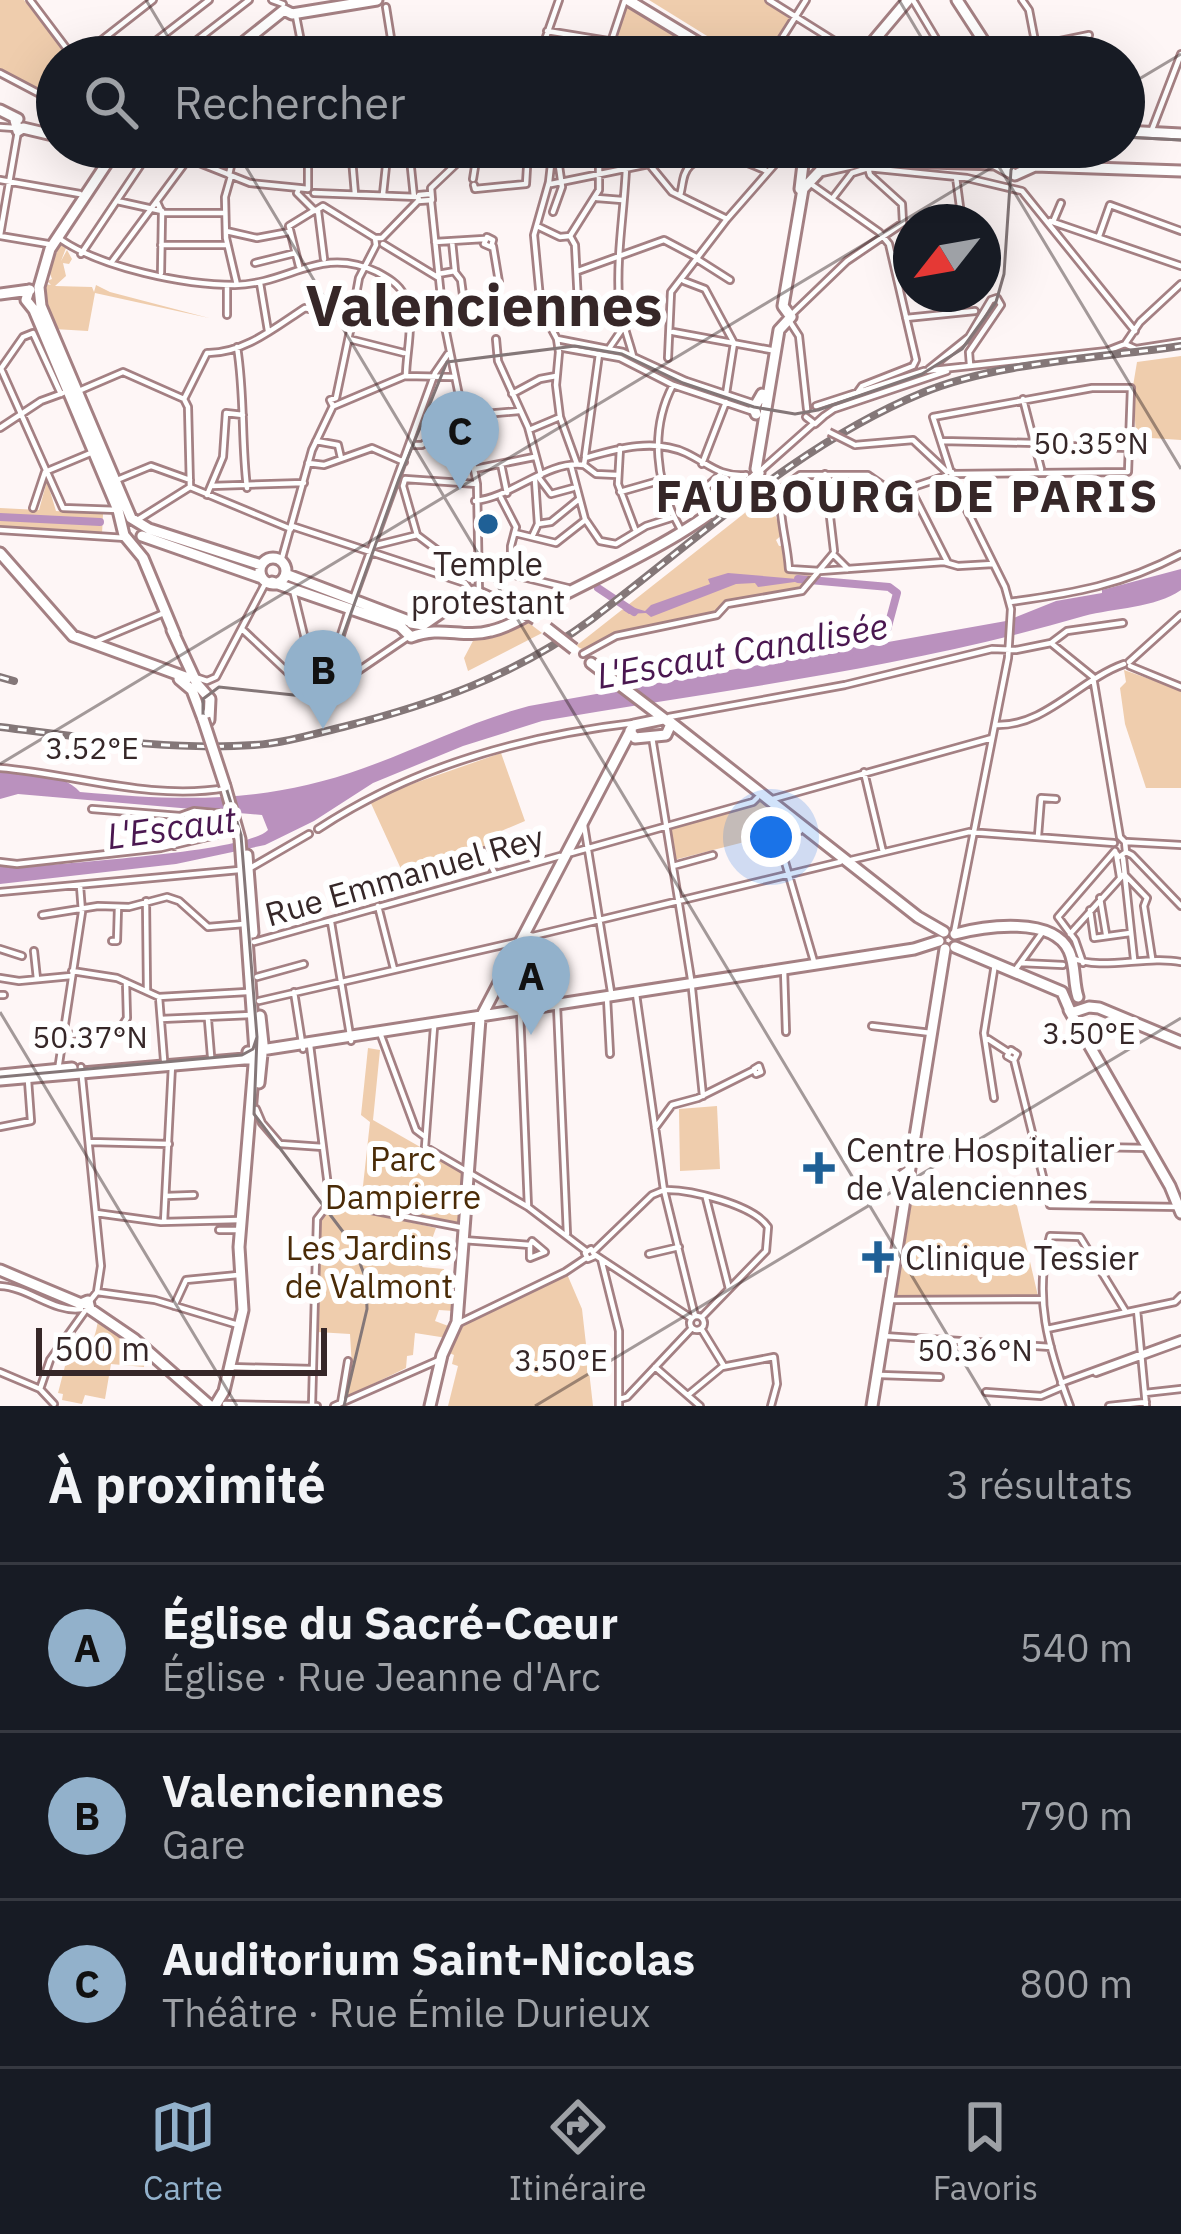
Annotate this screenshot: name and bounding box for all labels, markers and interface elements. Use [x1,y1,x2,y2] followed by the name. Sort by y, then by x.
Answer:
[36,36,1145,168] search box
[78,69,144,135] icon: search
[174,73,405,131] text: Rechercher
[893,204,1001,312] north arrow
[306,268,663,342] district label: Valenciennes
[421,391,499,490] pin: C
[1033,423,1149,462] text: 50.35°N
[656,466,1160,524] district label: FAUBOURG DE PARIS
[475,511,501,537] marker: Temple protestant
[411,542,565,623] place label: Temple protestant
[593,601,891,699] water label: L'Escaut Canalisée
[284,630,362,729] pin: B
[45,728,139,767] text: 3.52°E
[103,794,240,859] water label: L'Escaut
[741,807,801,867] your location
[260,815,548,935] street label: Rue Emmanuel Rey
[492,936,570,1035] pin: A
[1042,1013,1136,1052] text: 3.50°E
[32,1017,148,1056] text: 50.37°N
[846,1128,1115,1209] place label: Centre Hospitalier de Valenciennes
[325,1137,481,1218] park label: Parc Dampierre
[803,1152,835,1184] marker: Centre Hospitalier de Valenciennes
[285,1226,453,1307] park label: Les Jardins de Valmont
[905,1236,1139,1279] place label: Clinique Tessier
[862,1241,894,1273] marker: Clinique Tessier
[36,1322,327,1375] scale bar
[54,1327,150,1370] text: 500 m
[917,1330,1033,1369] text: 50.36°N
[514,1340,608,1379] text: 3.50°E
[48,1451,326,1517] text: À proximité
[946,1459,1133,1510] text: 3 résultats
[162,1593,618,1651] text: Église du Sacré-Cœur
[74,1622,100,1673] text: A
[1020,1622,1133,1673] text: 540 m
[162,1651,601,1702] text: Église · Rue Jeanne d'Arc
[162,1761,444,1819] text: Valenciennes
[74,1790,100,1841] text: B
[1020,1790,1133,1841] text: 790 m
[162,1819,245,1870] text: Gare
[162,1929,695,1987] text: Auditorium Saint-Nicolas
[74,1958,100,2009] text: C
[1020,1958,1133,2009] text: 800 m
[162,1987,650,2038] text: Théâtre · Rue Émile Durieux
[143,2094,223,2209] tab: Carte
[509,2094,647,2209] tab: Itinéraire
[933,2094,1038,2209] tab: Favoris

